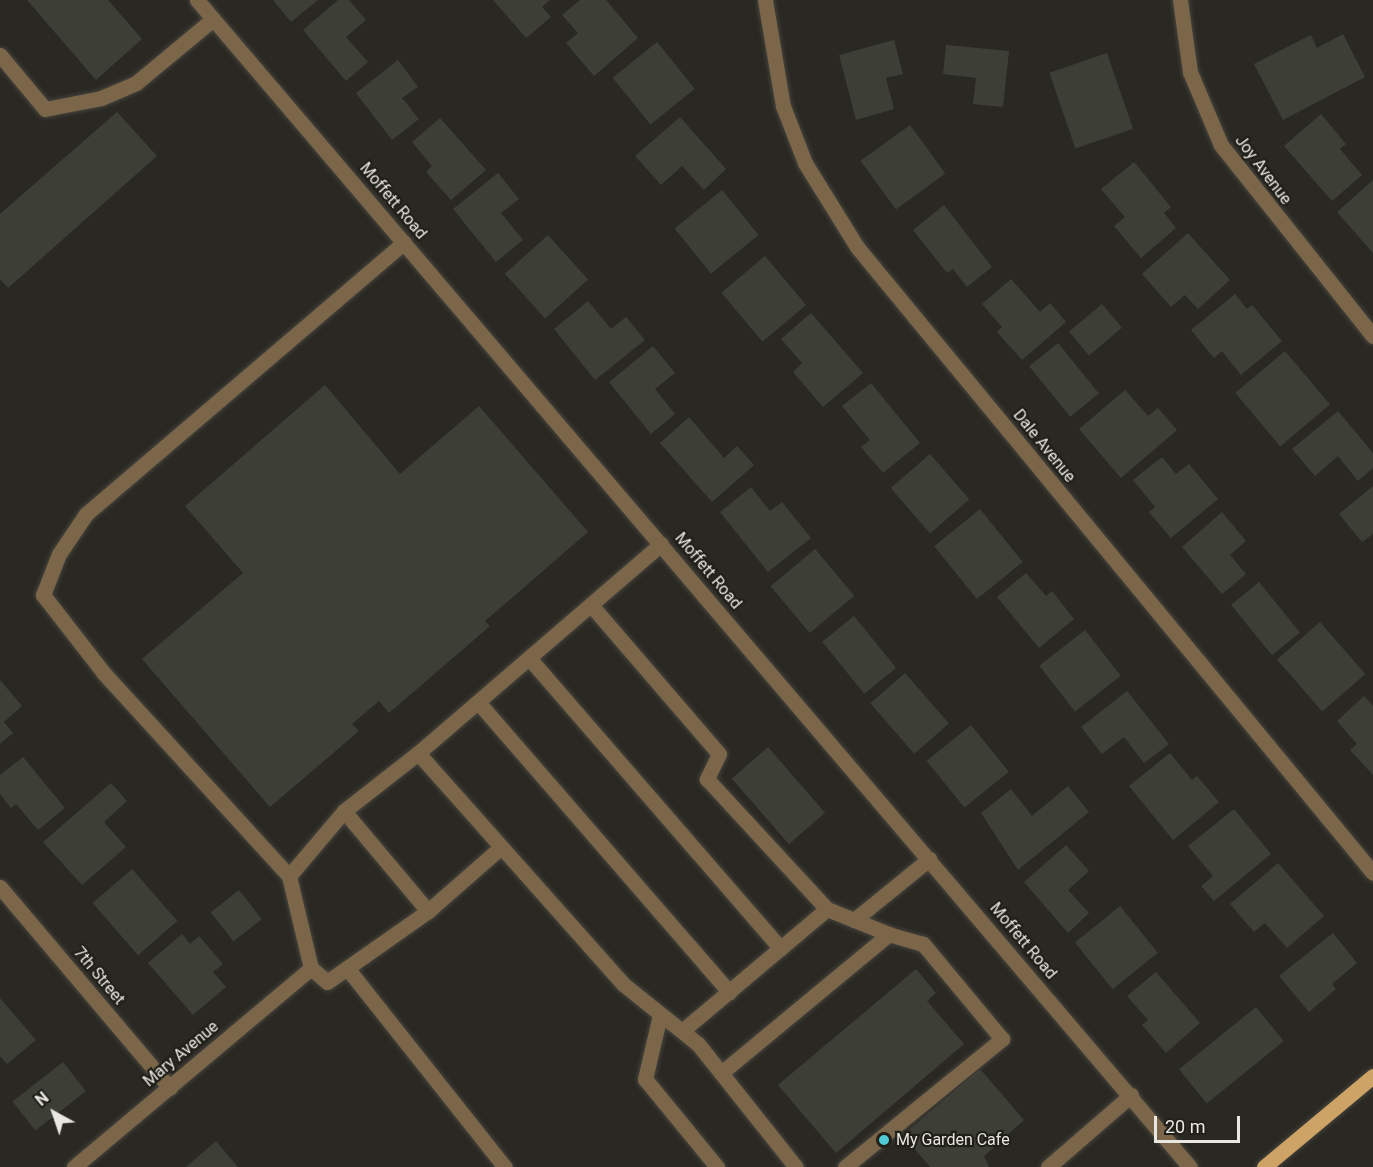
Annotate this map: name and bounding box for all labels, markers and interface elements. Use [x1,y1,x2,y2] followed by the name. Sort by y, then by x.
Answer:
[1231,132,1295,208] street label: Joy Avenue
[356,159,430,243] street label: Moffett Road
[1009,406,1079,486] street label: Dale Avenue
[671,529,745,613] street label: Moffett Road
[986,899,1060,983] street label: Moffett Road
[69,943,129,1009] street label: 7th Street
[140,1017,222,1091] street label: Mary Avenue
[24,1083,84,1143] north arrow
[32,1088,53,1110] text: N
[1157,1104,1242,1142] scale bar
[1165,1116,1205,1137] text: 20 m
[896,1130,1010,1150] place label: My Garden Cafe
[877,1133,891,1147] marker: My Garden Cafe

